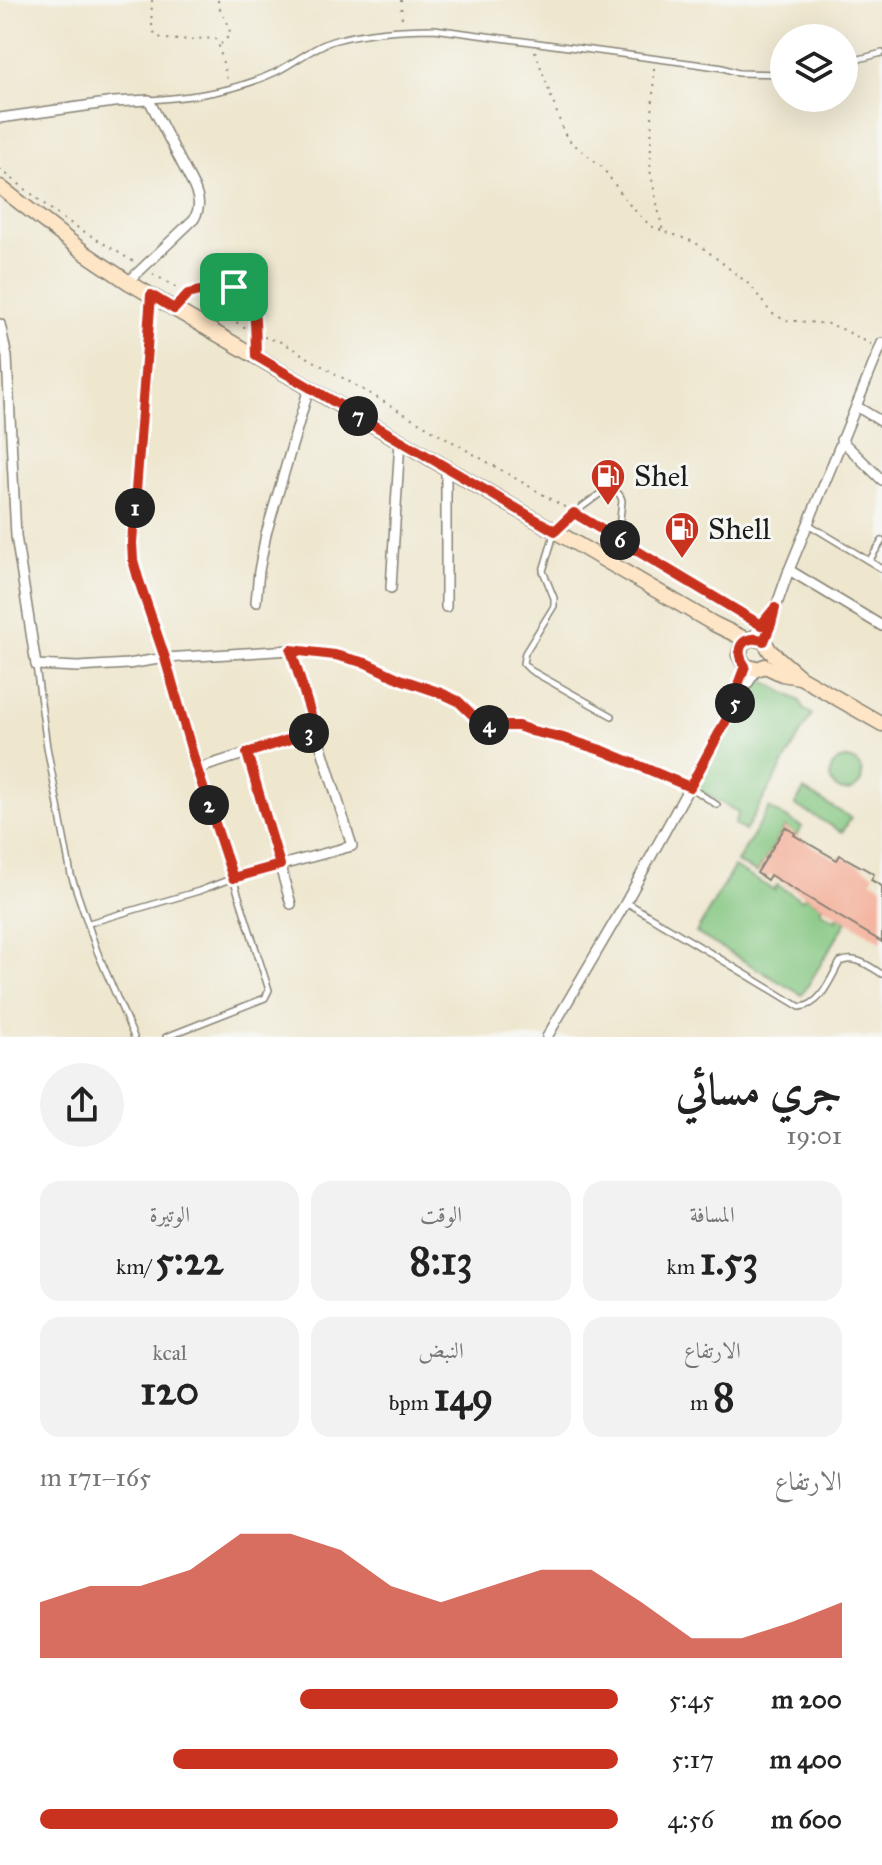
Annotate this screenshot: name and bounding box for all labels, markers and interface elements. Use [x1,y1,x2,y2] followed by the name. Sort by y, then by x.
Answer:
[770,24,858,112] map controls
[770,24,858,112] button: layers
[200,253,268,321] pin
[212,265,256,309] icon: arrive
[338,396,378,436] pin: 7
[352,402,364,429] text: 7
[589,457,627,507] fuel station icon: Shel
[634,458,689,494] place label: Shel
[115,488,155,528] pin: 1
[131,494,139,521] text: 1
[663,510,701,560] fuel station icon: Shell
[708,511,771,547] place label: Shell
[600,520,640,560] pin: 6
[614,526,626,553] text: 6
[715,683,755,723] pin: 5
[730,689,740,716] text: 5
[469,705,509,745] pin: 4
[483,711,495,738] text: 4
[289,713,329,753] pin: 3
[305,719,313,746] text: 3
[189,785,229,825] pin: 2
[204,791,214,818] text: 2
[676,1062,842,1116] text: جري مسائي
[40,1063,124,1147] button: share
[786,1119,842,1151] text: 19:01
[149,1201,190,1228] text: الوتيرة
[420,1201,462,1228] text: الوقت
[690,1201,735,1228] text: المسافة
[155,1236,223,1285] text: 5:22
[409,1236,473,1285] text: 8:13
[700,1236,758,1285] text: 1.53
[116,1253,155,1280] text: /km
[667,1253,700,1280] text: km
[418,1337,464,1364] text: النبض
[684,1337,741,1364] text: الارتفاع
[152,1339,187,1366] text: kcal
[140,1366,199,1415] text: 120
[434,1372,493,1421] text: 149
[713,1372,735,1421] text: 8
[389,1389,434,1416] text: bpm
[690,1389,713,1416] text: m
[40,1461,151,1493] text: 165–171 m
[775,1465,842,1497] text: الارتفاع
[669,1683,714,1715] text: 5:45
[771,1683,842,1715] text: 200 m
[671,1743,714,1775] text: 5:17
[770,1743,842,1775] text: 400 m
[668,1803,714,1835] text: 4:56
[771,1803,842,1835] text: 600 m

